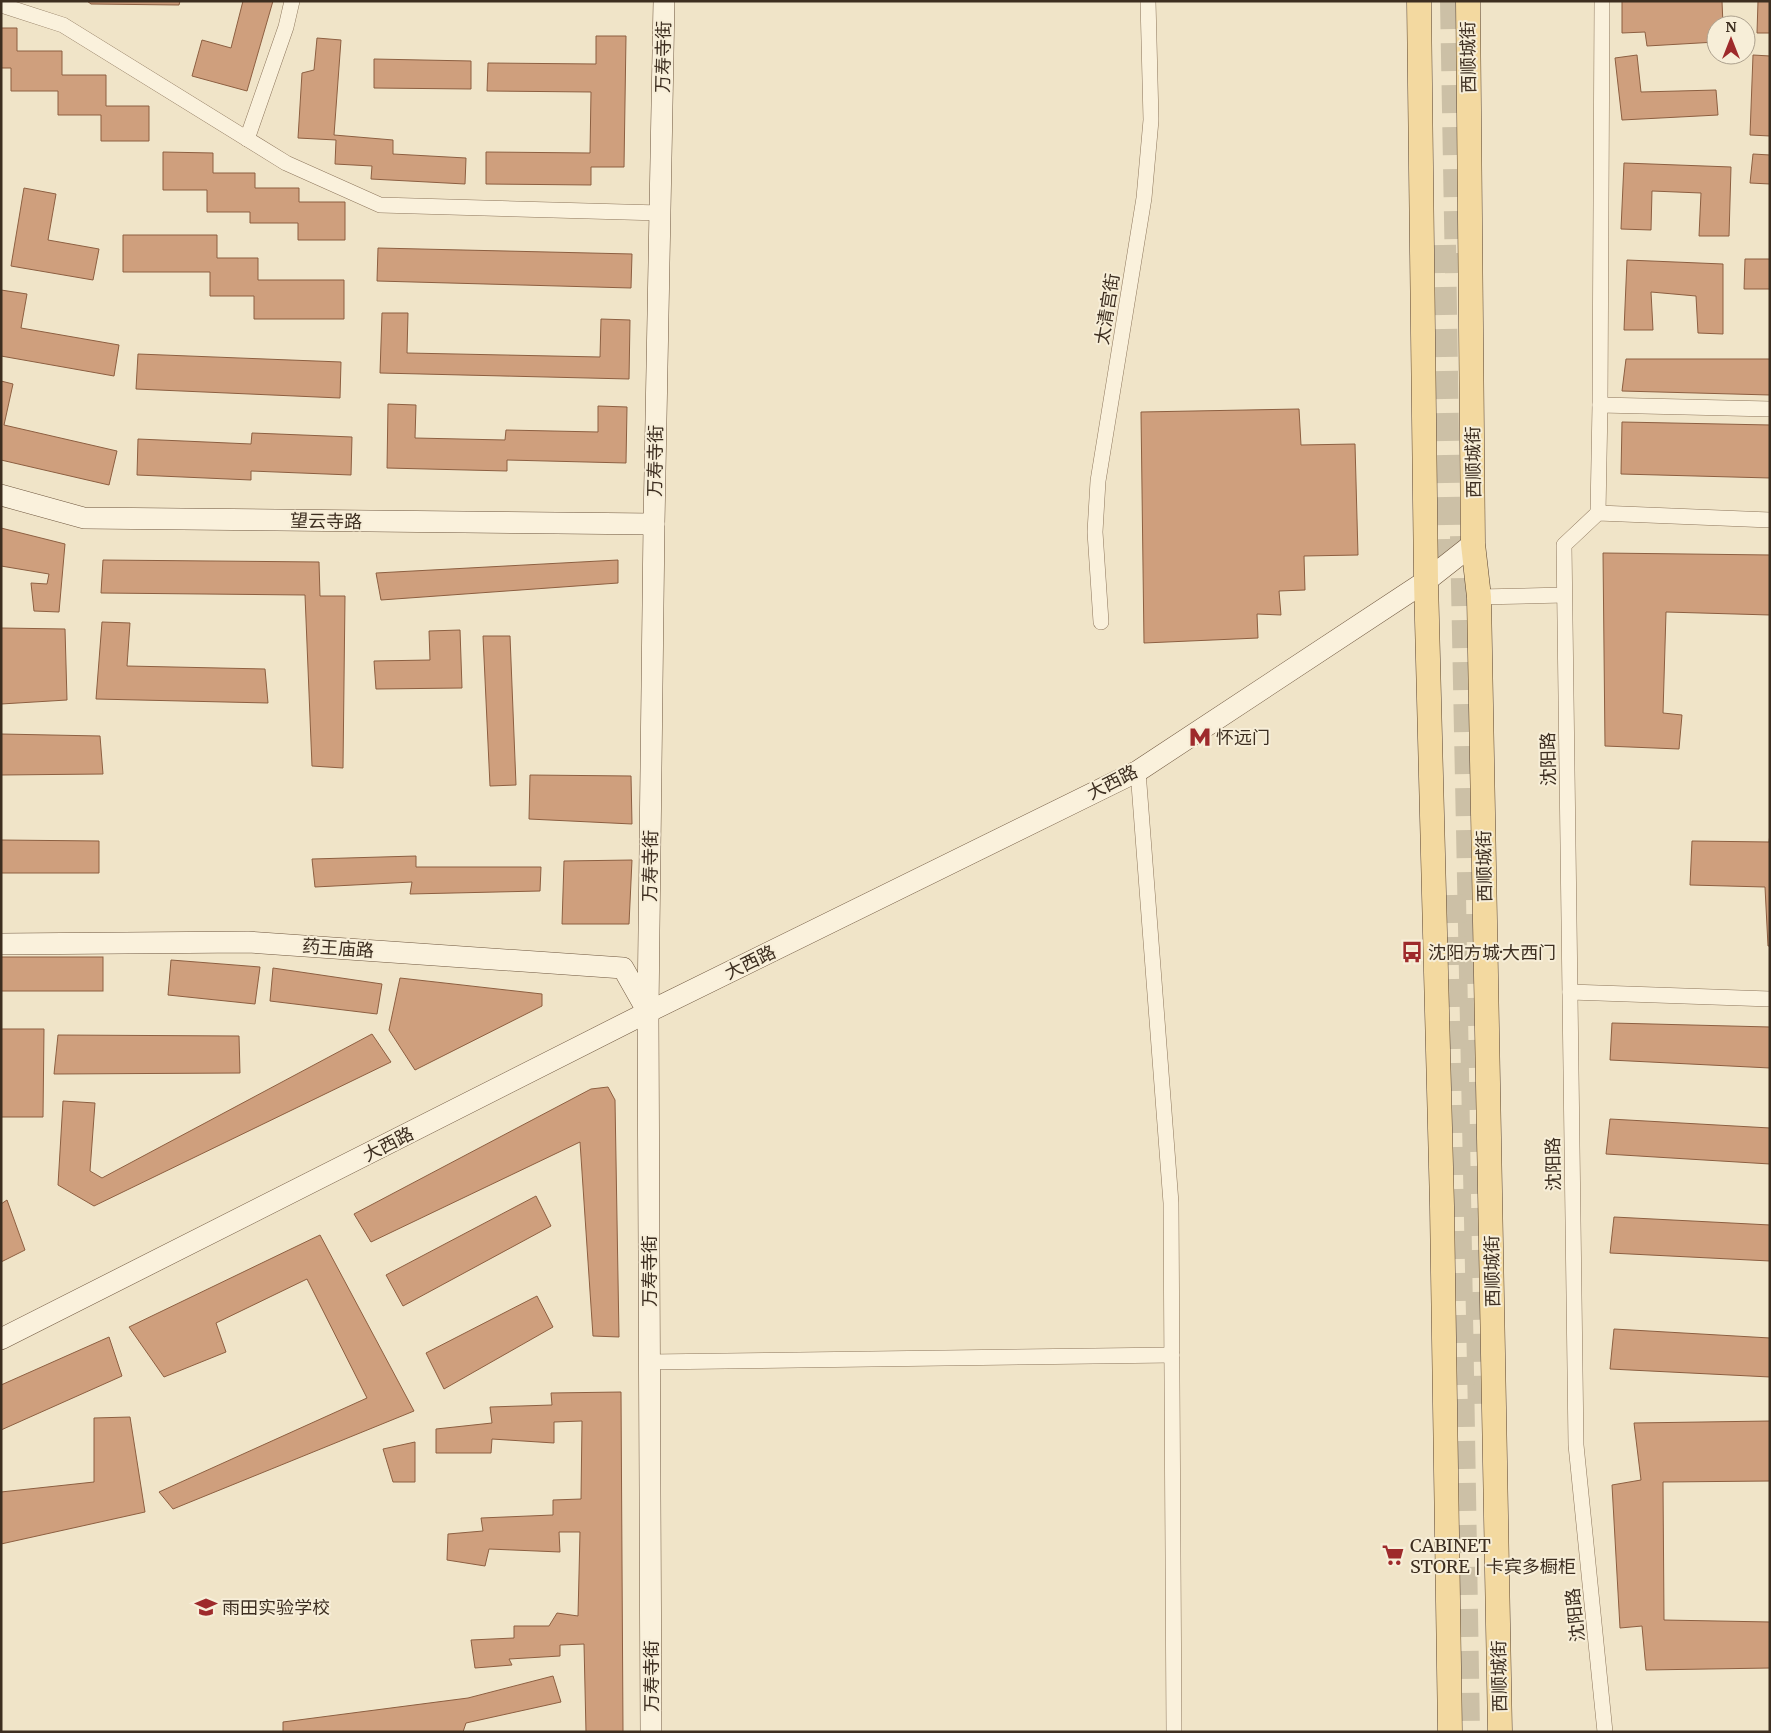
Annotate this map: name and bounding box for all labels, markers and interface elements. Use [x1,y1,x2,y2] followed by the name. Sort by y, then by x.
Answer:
[1706,15,1756,65] north arrow
[1725,18,1737,36] text: N
[651,21,675,93] street label: 万寿寺街
[1456,21,1480,93] street label: 西顺城街
[1090,272,1124,346] street label: 太清宫街
[643,425,667,497] street label: 万寿寺街
[1461,426,1485,498] street label: 西顺城街
[290,509,362,533] street label: 望云寺路
[1187,724,1213,750] metro station icon: 怀远门
[1216,726,1270,749] place label: 怀远门
[1536,732,1560,786] street label: 沈阳路
[1083,759,1141,805] street label: 大西路
[638,830,662,902] street label: 万寿寺街
[1472,830,1496,902] street label: 西顺城街
[301,934,375,962] street label: 药王庙路
[1399,939,1425,965] bus stop icon: 沈阳方城·大西门
[721,940,779,984] street label: 大西路
[1428,941,1556,964] place label: 沈阳方城·大西门
[359,1121,417,1167] street label: 大西路
[1541,1137,1565,1191] street label: 沈阳路
[638,1235,661,1307] street label: 万寿寺街
[1480,1235,1504,1307] street label: 西顺城街
[1410,1534,1576,1578] place label: CABINET STORE | 卡宾多橱柜
[1380,1542,1406,1568] supermarket icon: CABINET STORE | 卡宾多橱柜
[1561,1587,1589,1643] street label: 沈阳路
[193,1594,219,1620] school or university icon: 雨田实验学校
[222,1596,330,1619] place label: 雨田实验学校
[640,1640,663,1712] street label: 万寿寺街
[1487,1640,1511,1712] street label: 西顺城街

